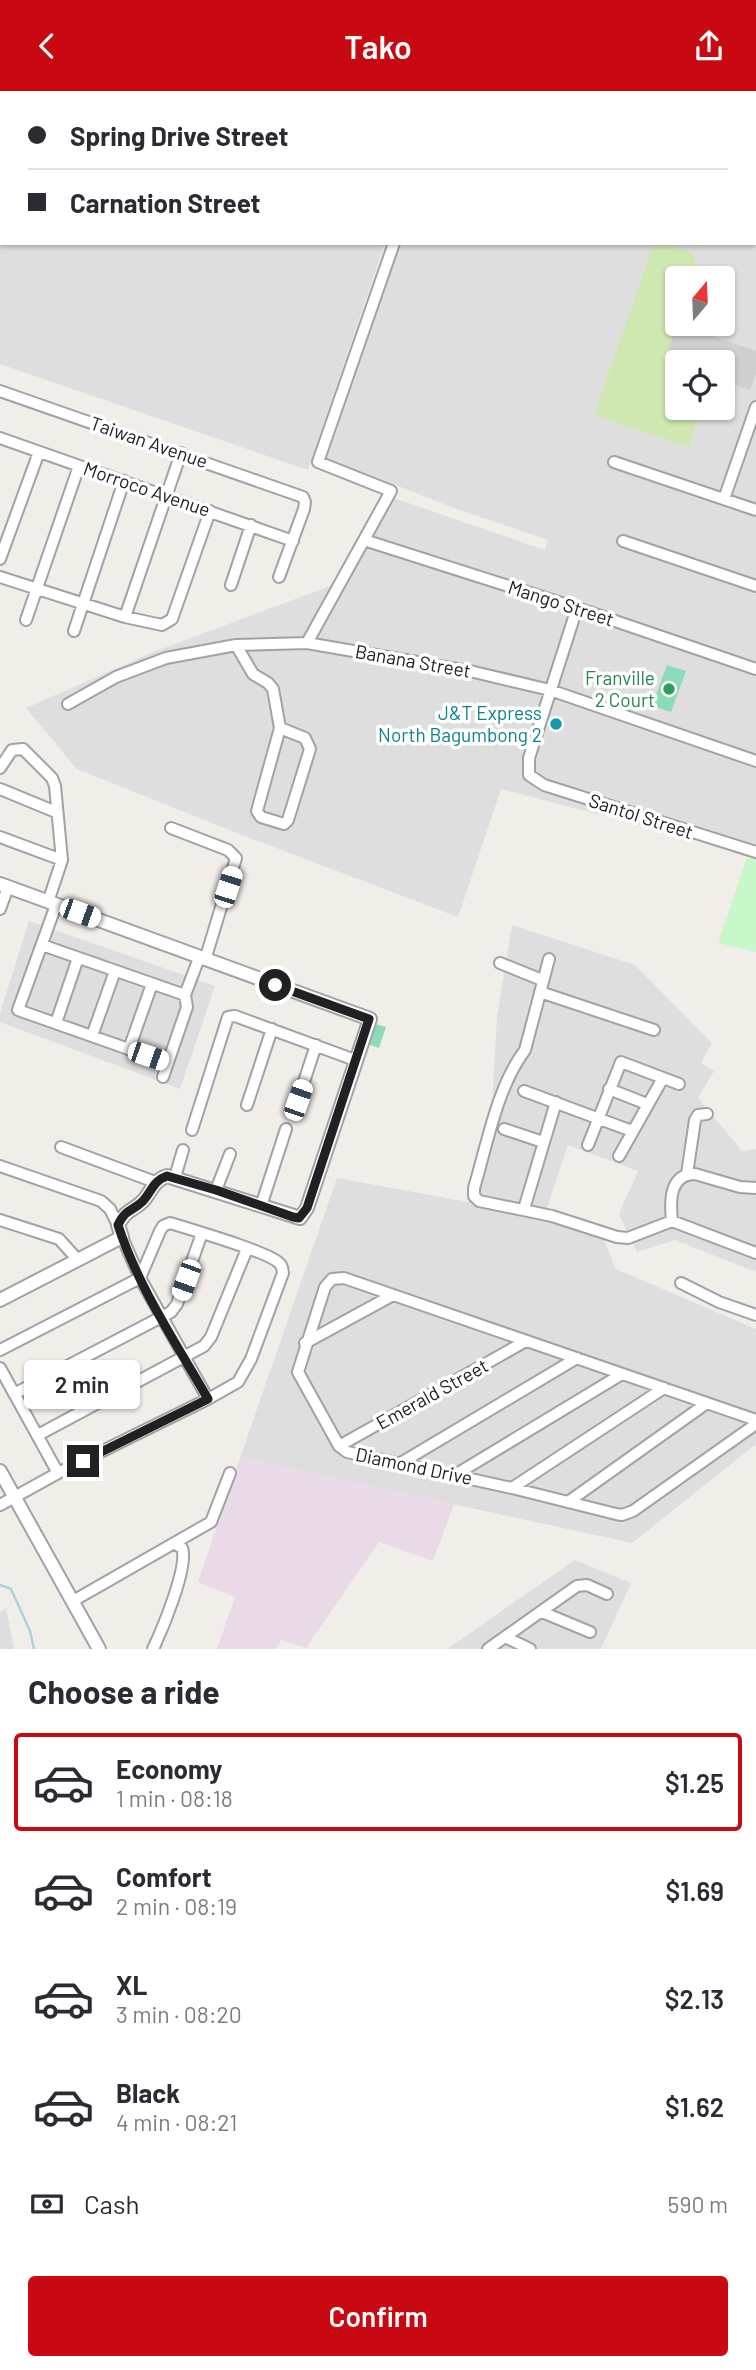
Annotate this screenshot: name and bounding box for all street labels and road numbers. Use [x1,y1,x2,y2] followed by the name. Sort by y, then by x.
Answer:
[87,411,211,472] street label: Taiwan Avenue
[81,456,214,521] street label: Morroco Avenue
[505,575,617,630] street label: Mango Street
[353,639,473,682] street label: Banana Street
[586,788,696,843] street label: Santol Street
[372,1353,492,1434] street label: Emerald Street
[354,1442,475,1489] street label: Diamond Drive

